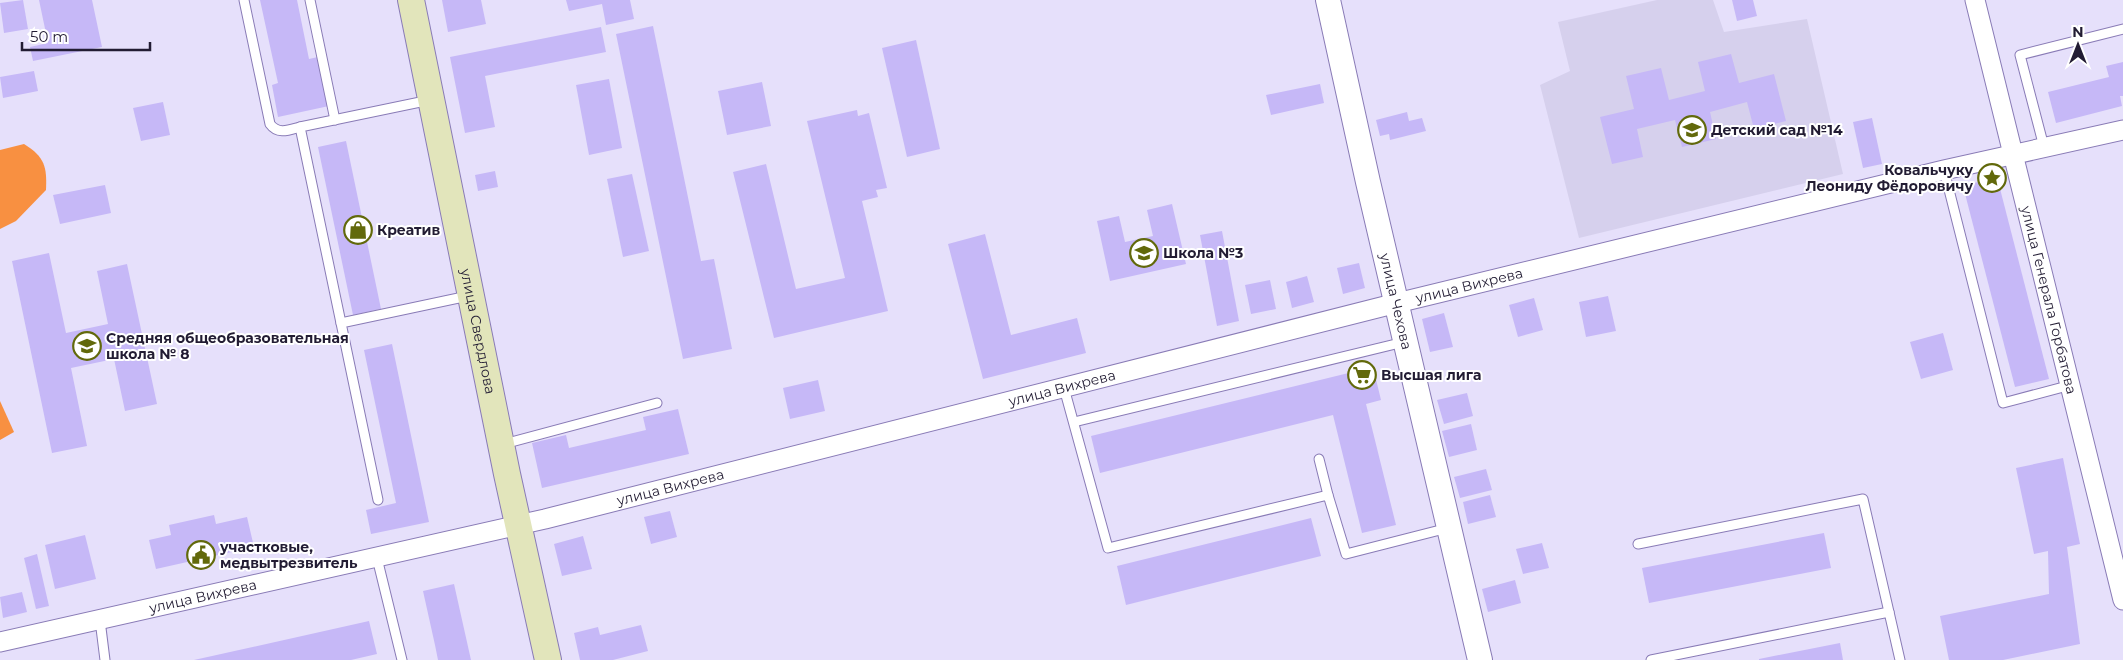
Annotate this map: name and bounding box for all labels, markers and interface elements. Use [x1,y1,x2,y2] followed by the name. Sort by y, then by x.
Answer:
[22,20,150,52] scale bar
[2053,20,2103,70] north arrow
[2072,23,2084,41] text: N
[30,27,68,46] text: 50 m
[1677,115,1707,145] school or university icon: Детский сад №14
[1711,121,1843,139] place label: Детский сад №14
[1805,161,1973,195] place label: Ковальчуку Леониду Фёдоровичу
[1977,163,2007,193] place icon: Ковальчуку Леониду Фёдоровичу
[2017,203,2081,396] street label: улица Генерала Горбатова
[343,215,373,245] shop icon: Креатив
[377,221,441,239] place label: Креатив
[1129,238,1159,268] school or university icon: Школа №3
[1163,244,1243,262] place label: Школа №3
[1376,250,1416,351] street label: улица Чехова
[1413,264,1525,307] street label: улица Вихрева
[456,266,500,396] street label: улица Свердлова
[106,329,349,363] place label: Средняя общеобразовательная школа № 8
[72,331,102,361] school or university icon: Средняя общеобразовательная школа № 8
[1347,360,1377,390] supermarket icon: Высшая лига
[1005,366,1117,410] street label: улица Вихрева
[1381,366,1481,384] place label: Высшая лига
[614,465,726,510] street label: улица Вихрева
[219,538,358,572] place label: участковые, медвытрезвитель
[186,540,216,570] public building icon: участковые, медвытрезвитель
[146,575,258,617] street label: улица Вихрева

